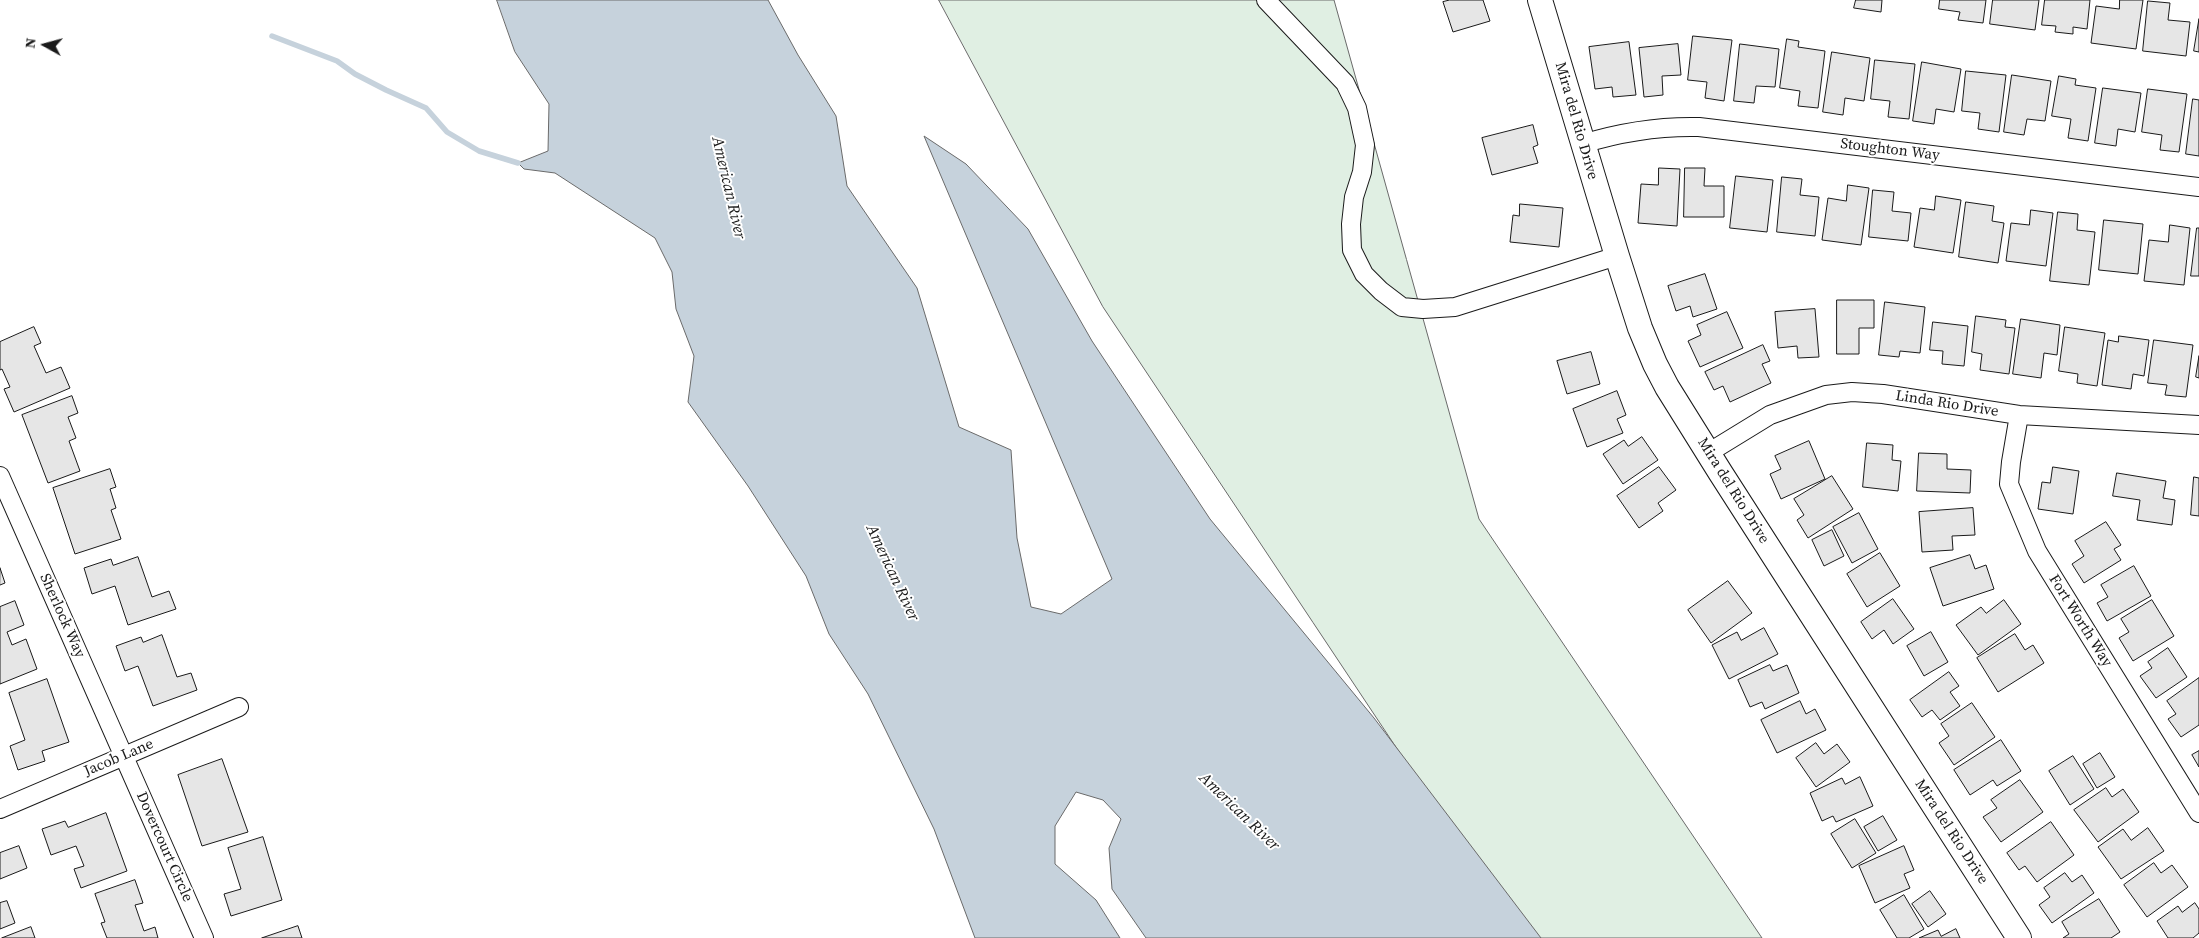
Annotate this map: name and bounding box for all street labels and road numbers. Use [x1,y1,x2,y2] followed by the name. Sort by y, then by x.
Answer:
[1551,60,1601,182] street label: Mira del Rio Drive
[1839,135,1941,165] street label: Stoughton Way
[1894,387,2000,421] street label: Linda Rio Drive
[1693,435,1773,547] street label: Mira del Rio Drive
[35,571,89,661] street label: Sherlock Way
[2044,572,2116,670] street label: Fort Worth Way
[82,735,156,781] street label: Jacob Lane
[1910,776,1992,888] street label: Mira del Rio Drive
[132,789,196,905] street label: Dovercourt Circle

